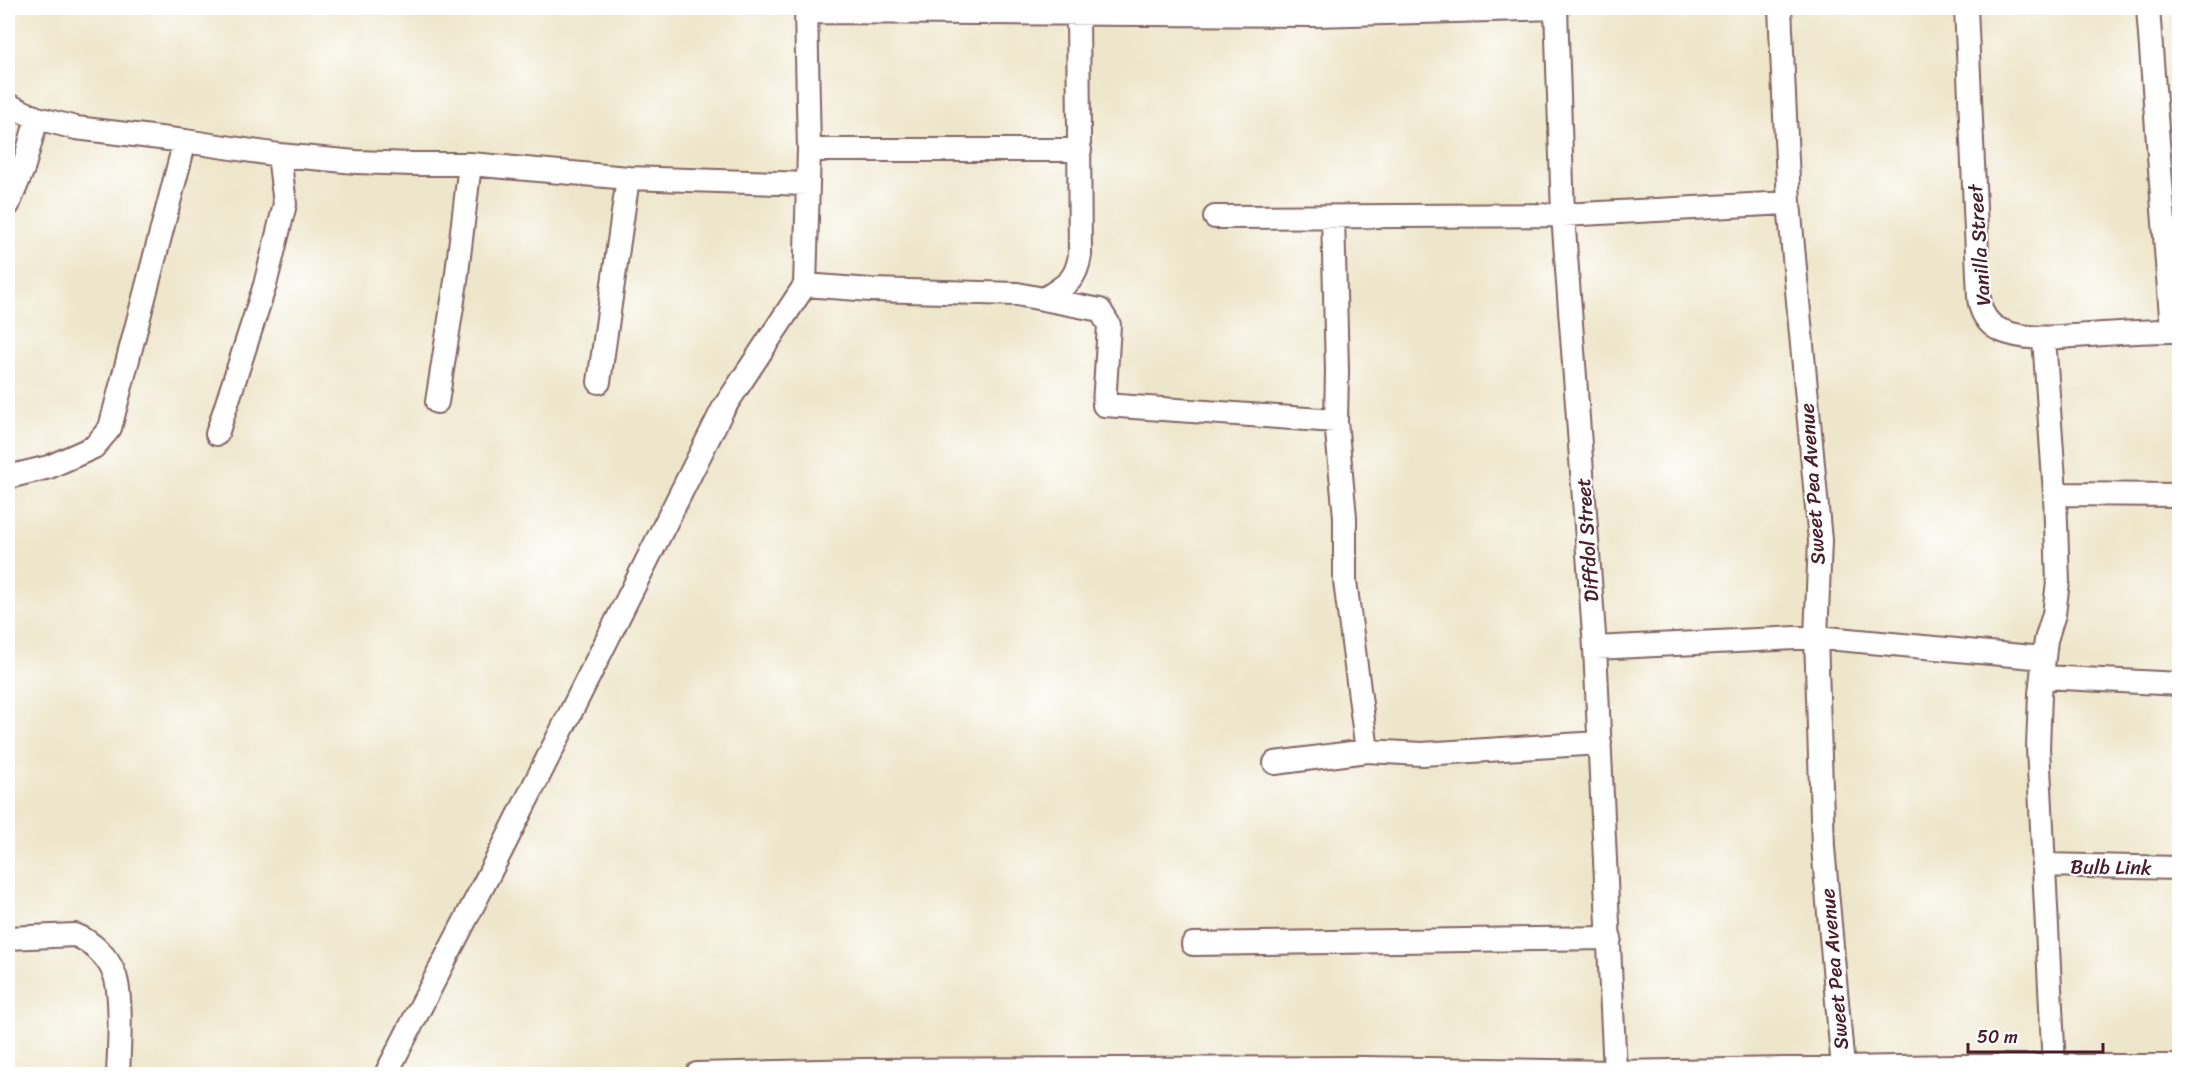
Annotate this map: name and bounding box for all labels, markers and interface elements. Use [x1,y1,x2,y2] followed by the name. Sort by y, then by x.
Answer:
[1958,182,2001,307] street label: Vanilla Street
[1789,402,1836,566] street label: Sweet Pea Avenue
[1566,476,1609,603] street label: Diffdol Street
[2070,849,2152,886] street label: Bulb Link
[1810,887,1859,1051] street label: Sweet Pea Avenue
[1968,1016,2103,1054] scale bar
[1977,1021,2018,1053] text: 50 m

